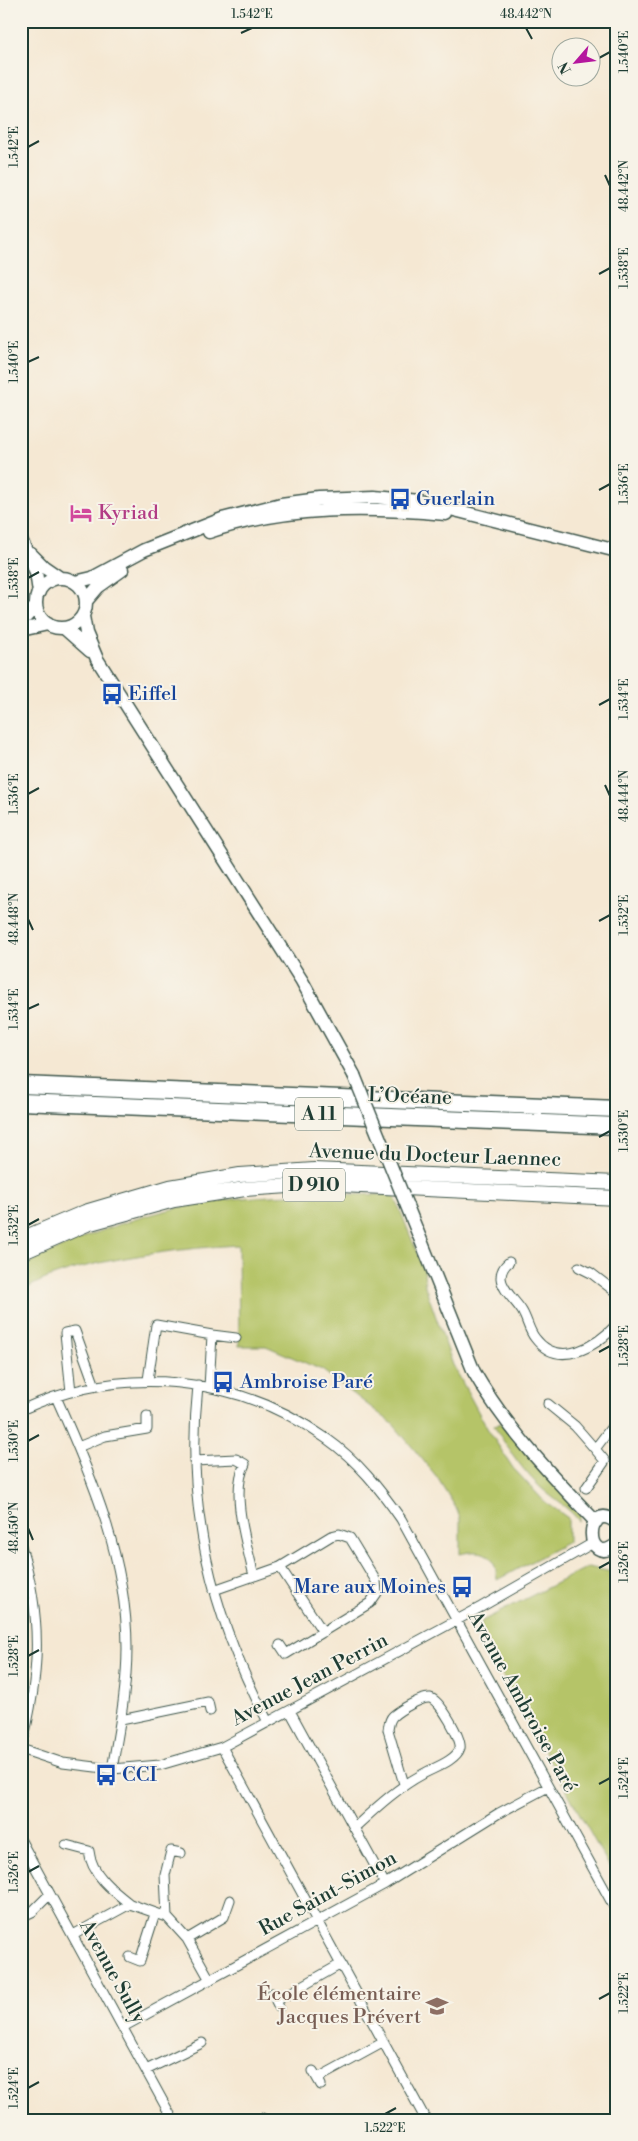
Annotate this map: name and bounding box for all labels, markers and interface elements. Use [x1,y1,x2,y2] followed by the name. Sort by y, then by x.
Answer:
[231,7,273,22] text: 1.542°E
[500,7,552,22] text: 48.442°N
[617,31,632,73] text: 1.540°E
[550,38,600,88] north arrow
[555,59,576,77] text: N
[7,126,22,168] text: 1.542°E
[617,160,632,212] text: 48.442°N
[617,247,632,289] text: 1.538°E
[7,341,22,383] text: 1.540°E
[617,463,632,505] text: 1.536°E
[387,486,413,512] bus stop icon: Guerlain
[416,487,495,512] place label: Guerlain
[68,500,94,526] hotel icon: Kyriad
[98,501,159,526] place label: Kyriad
[7,557,22,599] text: 1.538°E
[617,678,632,720] text: 1.534°E
[99,681,125,707] bus stop icon: Eiffel
[128,682,177,707] place label: Eiffel
[617,770,632,822] text: 48.444°N
[7,773,22,815] text: 1.536°E
[7,893,22,945] text: 48.448°N
[617,895,632,935] text: 1.532°E
[7,988,22,1030] text: 1.534°E
[367,1083,453,1111] street label: L’Océane
[295,1098,343,1130] road number: A 11
[617,1110,632,1152] text: 1.530°E
[307,1139,562,1173] street label: Avenue du Docteur Laennec
[283,1168,345,1202] road number: D 910
[7,1205,22,1245] text: 1.532°E
[617,1325,632,1367] text: 1.528°E
[210,1369,236,1395] bus stop icon: Ambroise Paré
[239,1370,373,1395] place label: Ambroise Paré
[7,1420,22,1462] text: 1.530°E
[7,1502,22,1554] text: 48.450°N
[617,1541,632,1583] text: 1.526°E
[449,1574,475,1600] bus stop icon: Mare aux Moines
[293,1575,446,1600] place label: Mare aux Moines
[461,1606,582,1797] street label: Avenue Ambroise Paré
[226,1628,393,1732] street label: Avenue Jean Perrin
[7,1635,22,1677] text: 1.528°E
[617,1757,632,1799] text: 1.524°E
[93,1762,119,1788] bus stop icon: CCI
[122,1763,157,1788] place label: CCI
[255,1846,401,1942] street label: Rue Saint-Simon
[7,1851,22,1893] text: 1.526°E
[73,1915,151,2028] street label: Avenue Sully
[617,1972,632,2014] text: 1.522°E
[257,1981,421,2030] place label: École élémentaire Jacques Prévert
[424,1993,450,2019] school or university icon: École élémentaire Jacques Prévert
[7,2067,22,2109] text: 1.524°E
[364,2121,406,2136] text: 1.522°E

